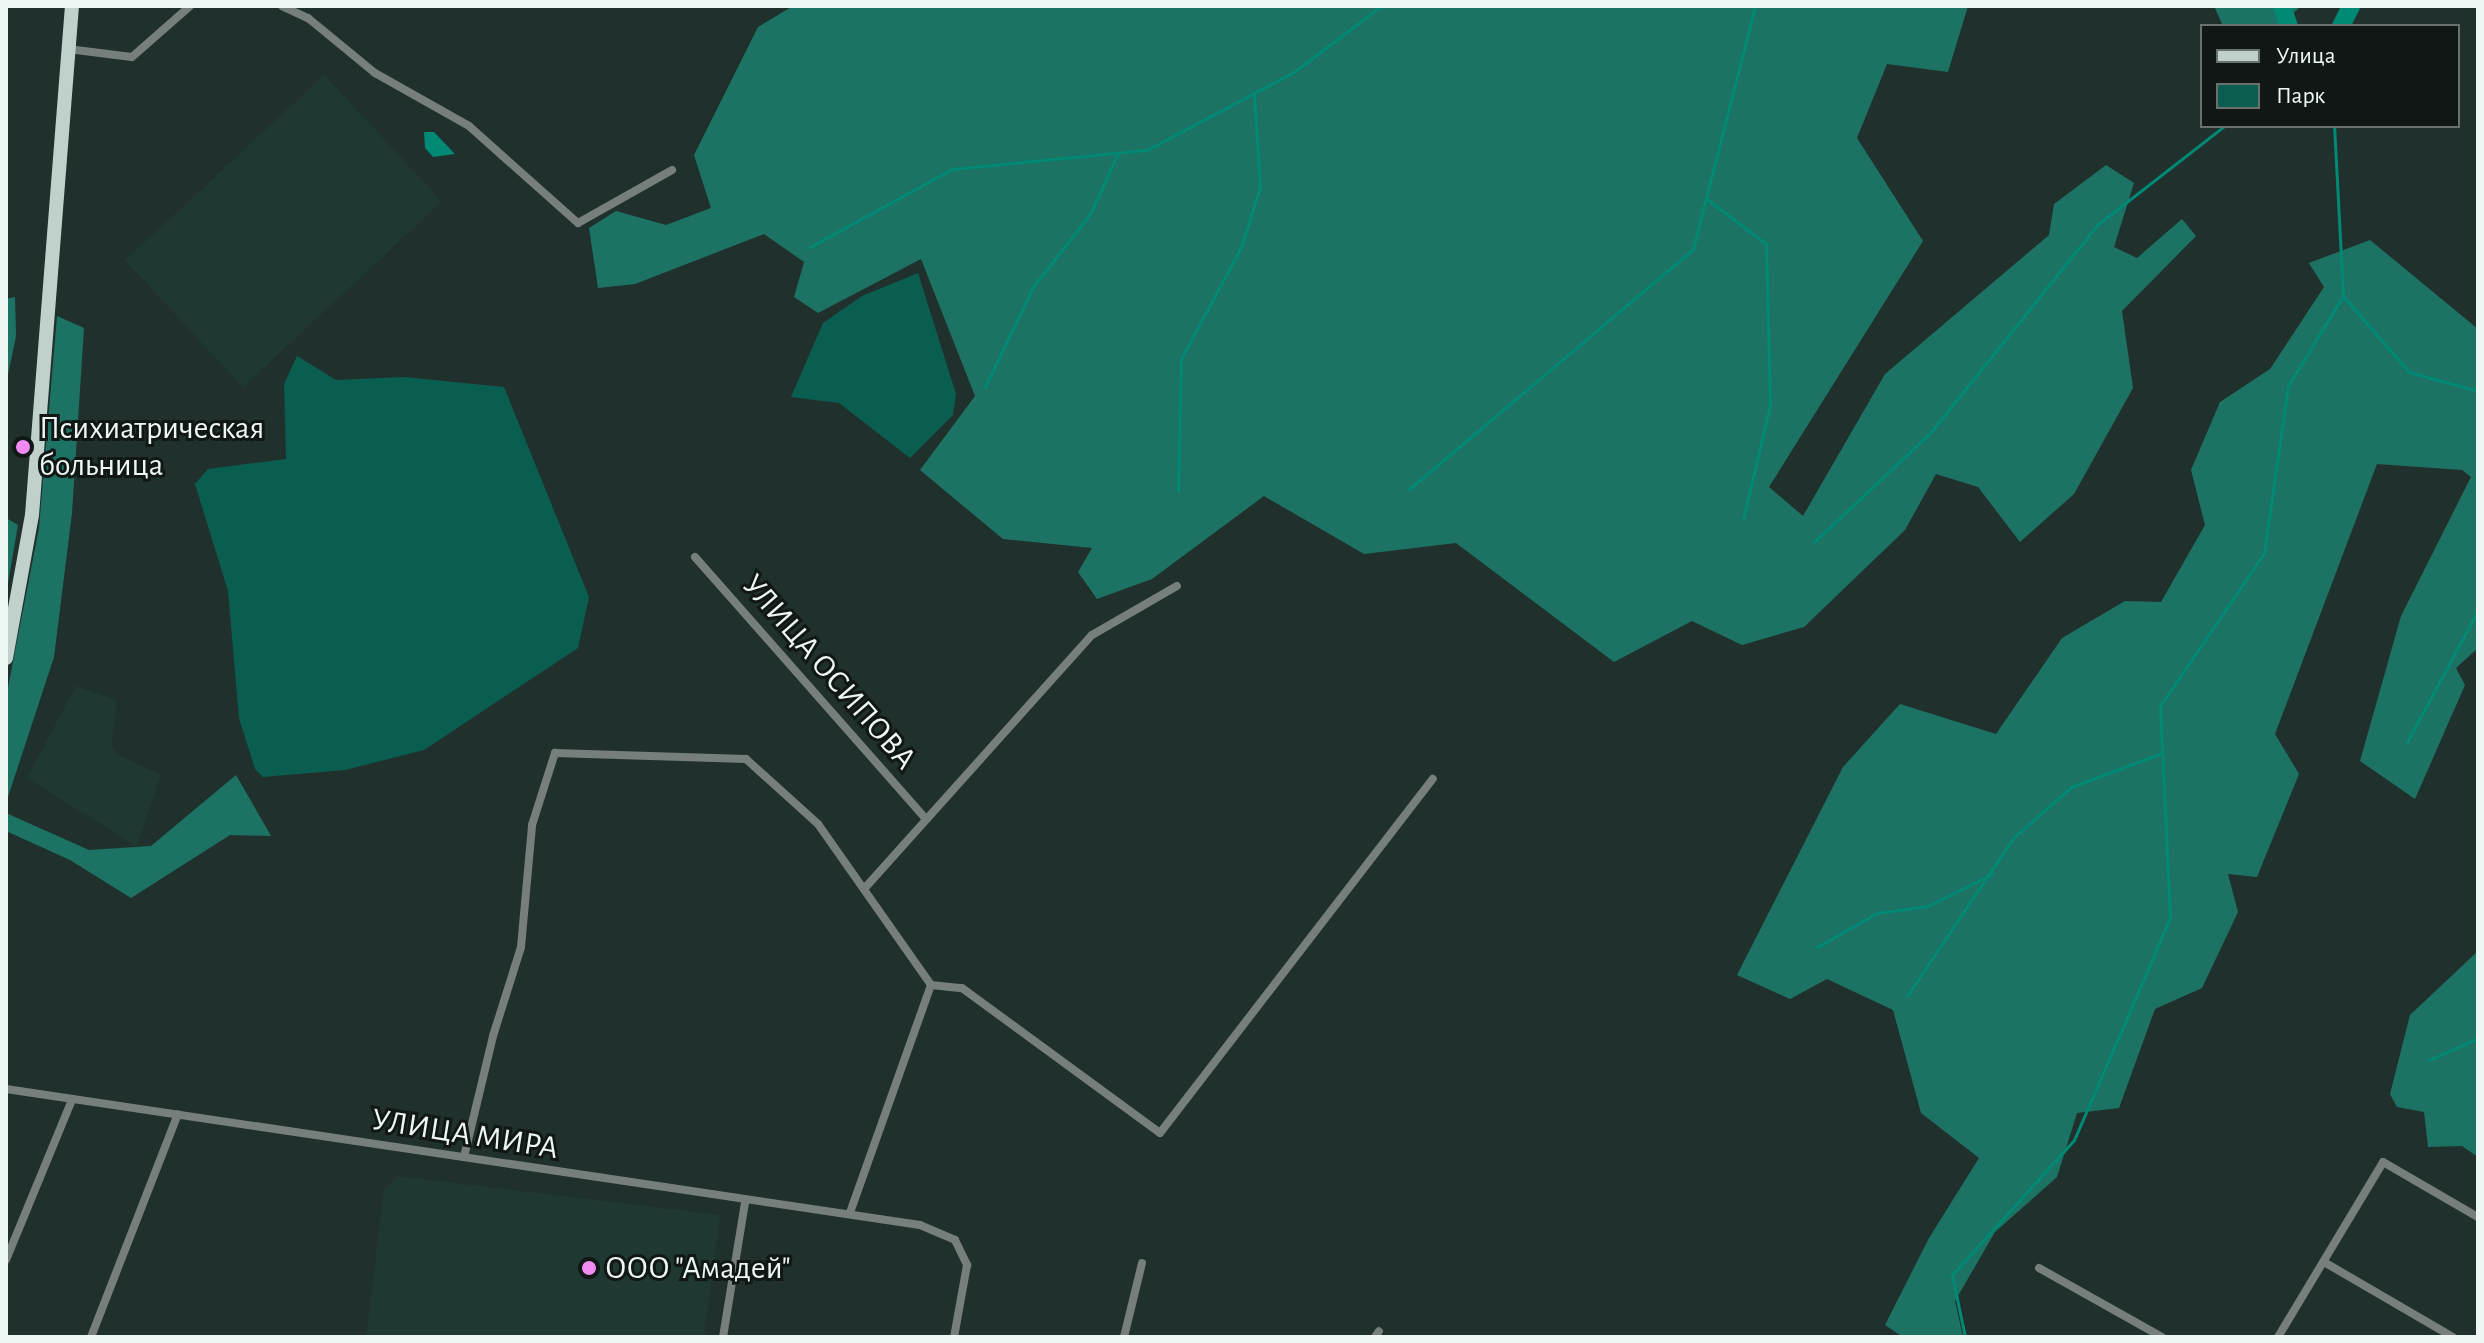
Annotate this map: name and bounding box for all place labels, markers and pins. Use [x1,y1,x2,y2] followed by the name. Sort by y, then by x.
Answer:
[39,410,264,485] place label: Психиатрическая больница
[14,438,32,456] marker: Психиатрическая больница
[605,1249,791,1287] place label: ООО "Амадей"
[580,1259,598,1277] marker: ООО "Амадей"

